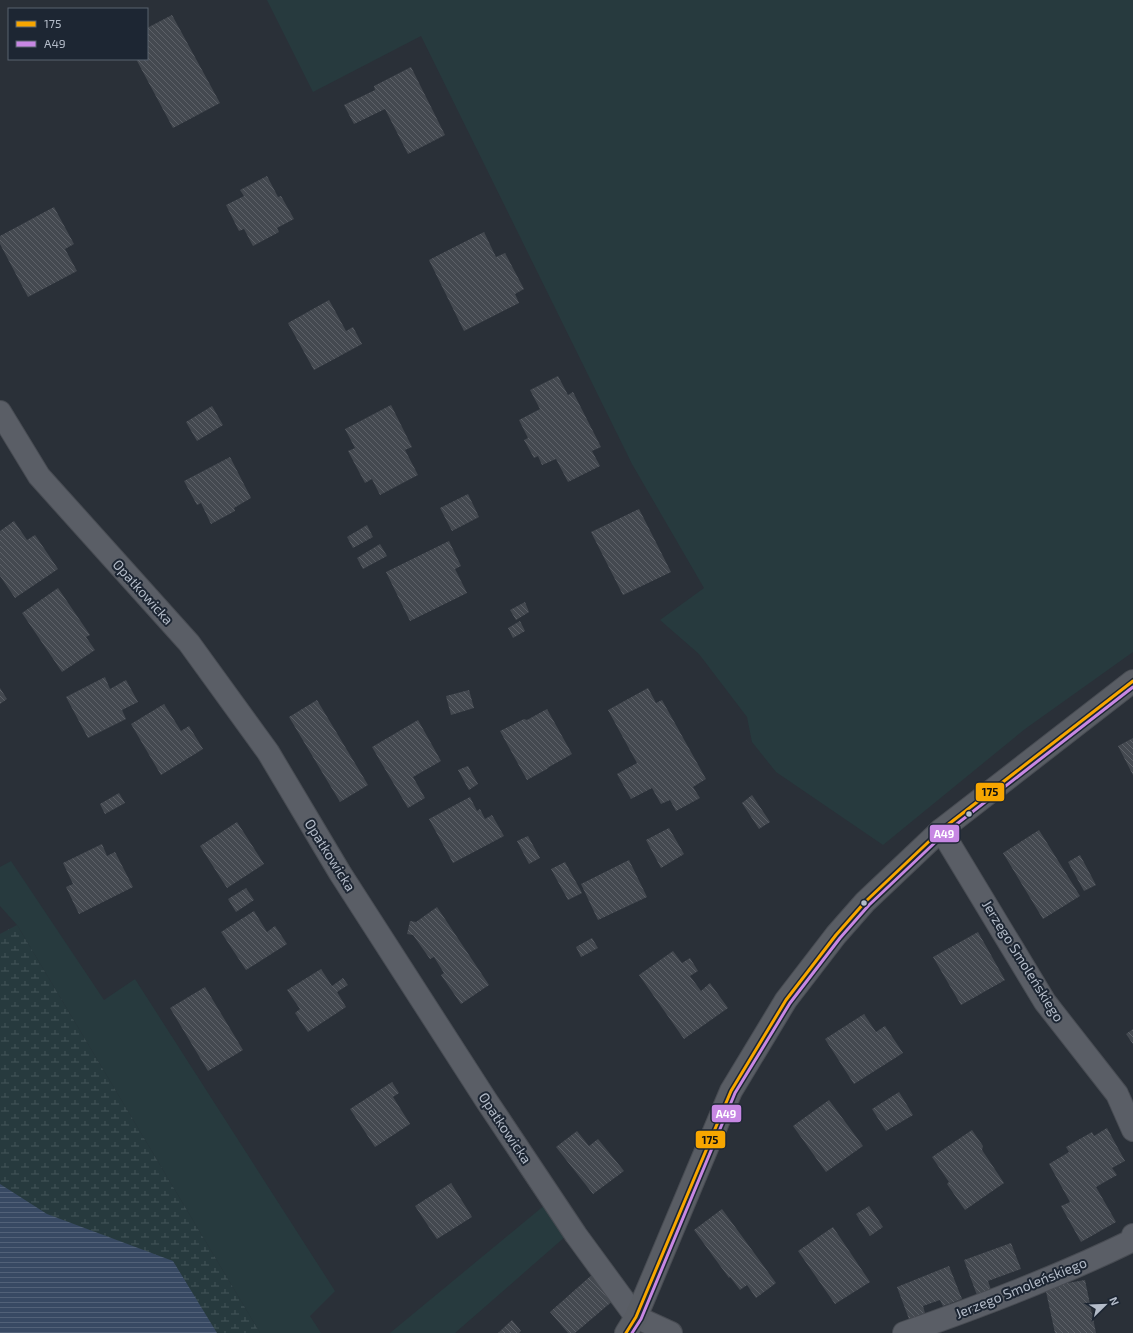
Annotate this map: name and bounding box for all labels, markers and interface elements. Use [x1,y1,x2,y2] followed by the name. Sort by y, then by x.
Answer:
[8,8,148,60] legend
[44,16,61,30] text: 175
[44,36,66,50] text: A49
[110,556,177,628] street label: Opatkowicka
[975,782,1005,802] line badge: 175
[982,785,998,798] text: 175
[964,809,974,819] unlabelled marker
[301,815,359,894] street label: Opatkowicka
[929,824,960,843] line badge: A49
[934,827,954,840] text: A49
[979,897,1068,1025] street label: Jerzego Smoleńskiego
[859,898,869,908] unlabelled marker
[475,1089,535,1166] street label: Opatkowicka
[711,1104,742,1123] line badge: A49
[716,1107,736,1120] text: A49
[695,1130,726,1149] line badge: 175
[702,1133,718,1146] text: 175
[953,1253,1089,1322] street label: Jerzego Smoleńskiego
[1085,1285,1125,1325] north arrow
[1107,1295,1122,1307] text: N

